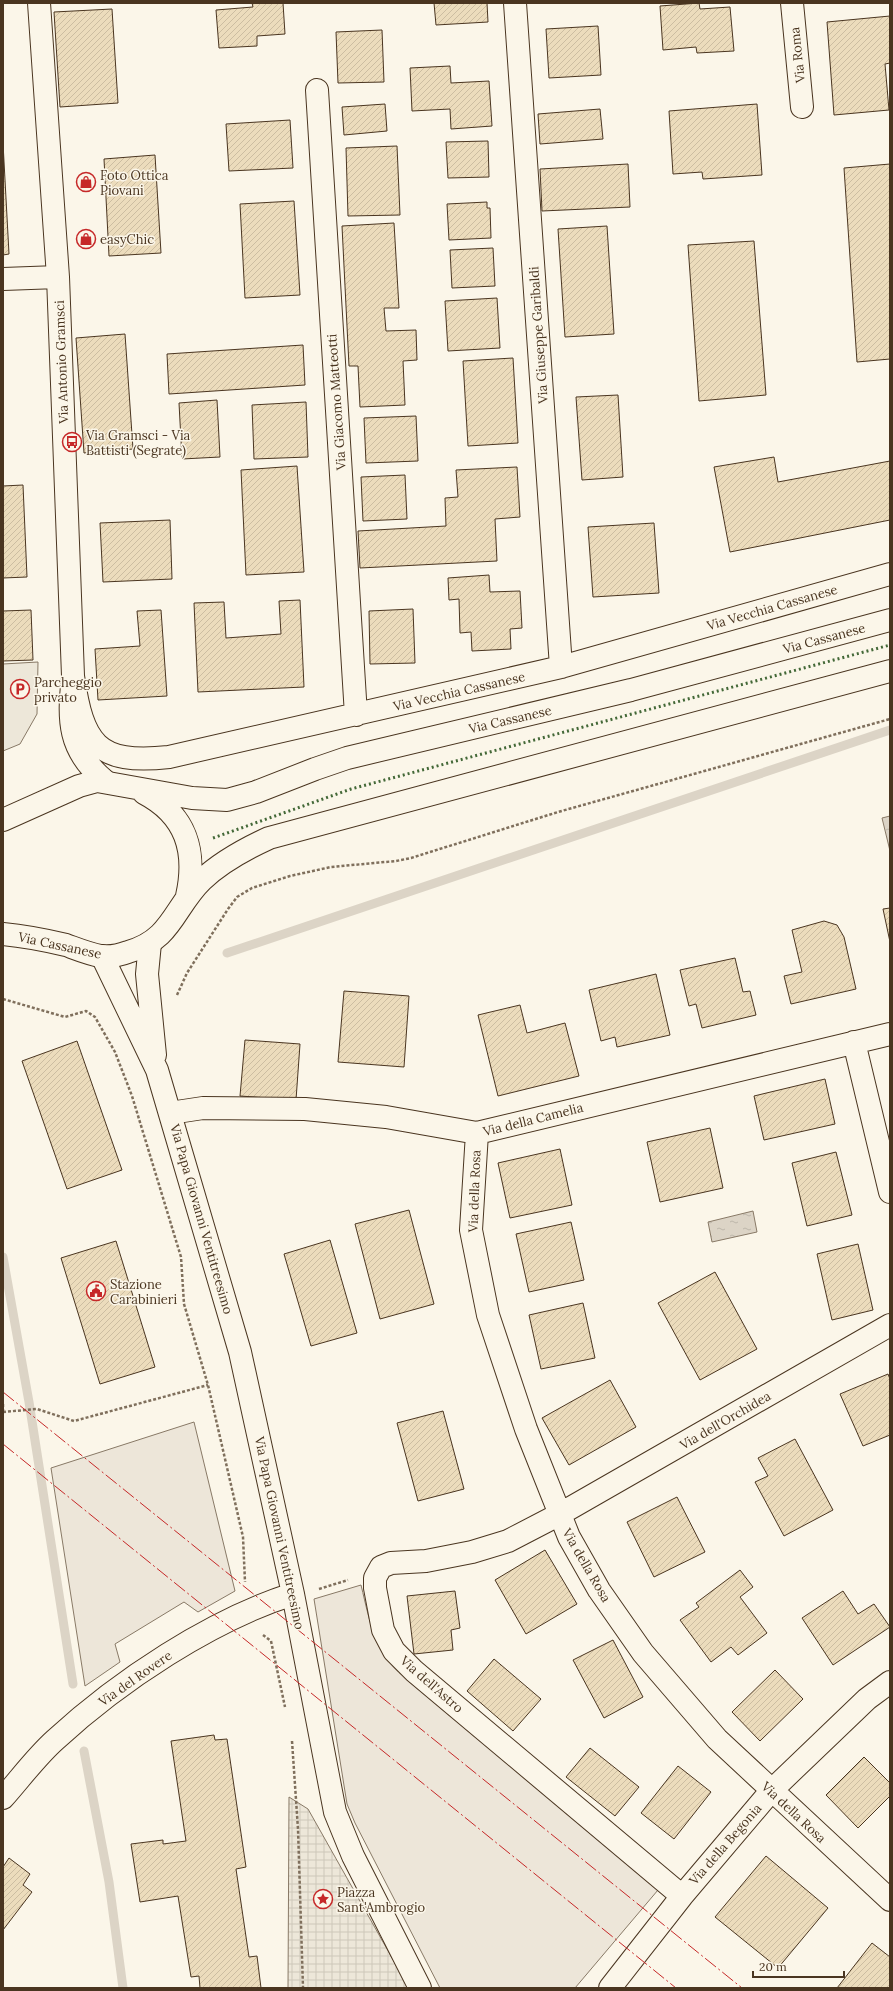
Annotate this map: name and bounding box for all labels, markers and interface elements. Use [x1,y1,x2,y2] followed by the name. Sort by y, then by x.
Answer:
[786,26,809,85] street label: Via Roma
[100,167,169,199] place label: Foto Ottica Piovani
[75,171,97,193] shop icon: Foto Ottica Piovani
[75,228,97,250] shop icon: easyChic
[100,231,154,248] place label: easyChic
[525,265,552,405] street label: Via Giuseppe Garibaldi
[51,300,72,425] street label: Via Antonio Gramsci
[323,333,350,472] street label: Via Giacomo Matteotti
[85,427,191,459] place label: Via Gramsci - Via Battisti (Segrate)
[61,431,83,453] bus stop icon: Via Gramsci - Via Battisti (Segrate)
[704,581,839,635] street label: Via Vecchia Cassanese
[780,619,867,658] street label: Via Cassanese
[390,668,527,715] street label: Via Vecchia Cassanese
[34,674,102,706] place label: Parcheggio privato
[9,678,31,700] parking icon: Parcheggio privato
[466,702,553,738] street label: Via Cassanese
[16,928,103,963] street label: Via Cassanese
[480,1099,585,1140] street label: Via della Camelia
[166,1121,237,1316] street label: Via Papa Giovanni Ventitreesimo
[465,1149,484,1234] street label: Via della Rosa
[110,1276,177,1308] place label: Stazione Carabinieri
[85,1280,107,1302] public building icon: Stazione Carabinieri
[676,1387,774,1454] street label: Via dell'Orchidea
[251,1434,308,1631] street label: Via Papa Giovanni Ventitreesimo
[558,1524,615,1605] street label: Via della Rosa
[95,1647,175,1710] street label: Via del Rovere
[396,1652,467,1717] street label: Via dell'Astro
[757,1777,830,1847] street label: Via della Rosa
[685,1800,766,1889] street label: Via della Begonia
[337,1884,426,1916] place label: Piazza Sant'Ambrogio
[312,1888,334,1910] place icon: Piazza Sant'Ambrogio
[753,1953,844,1979] scale bar
[759,1959,787,1974] text: 20 m

